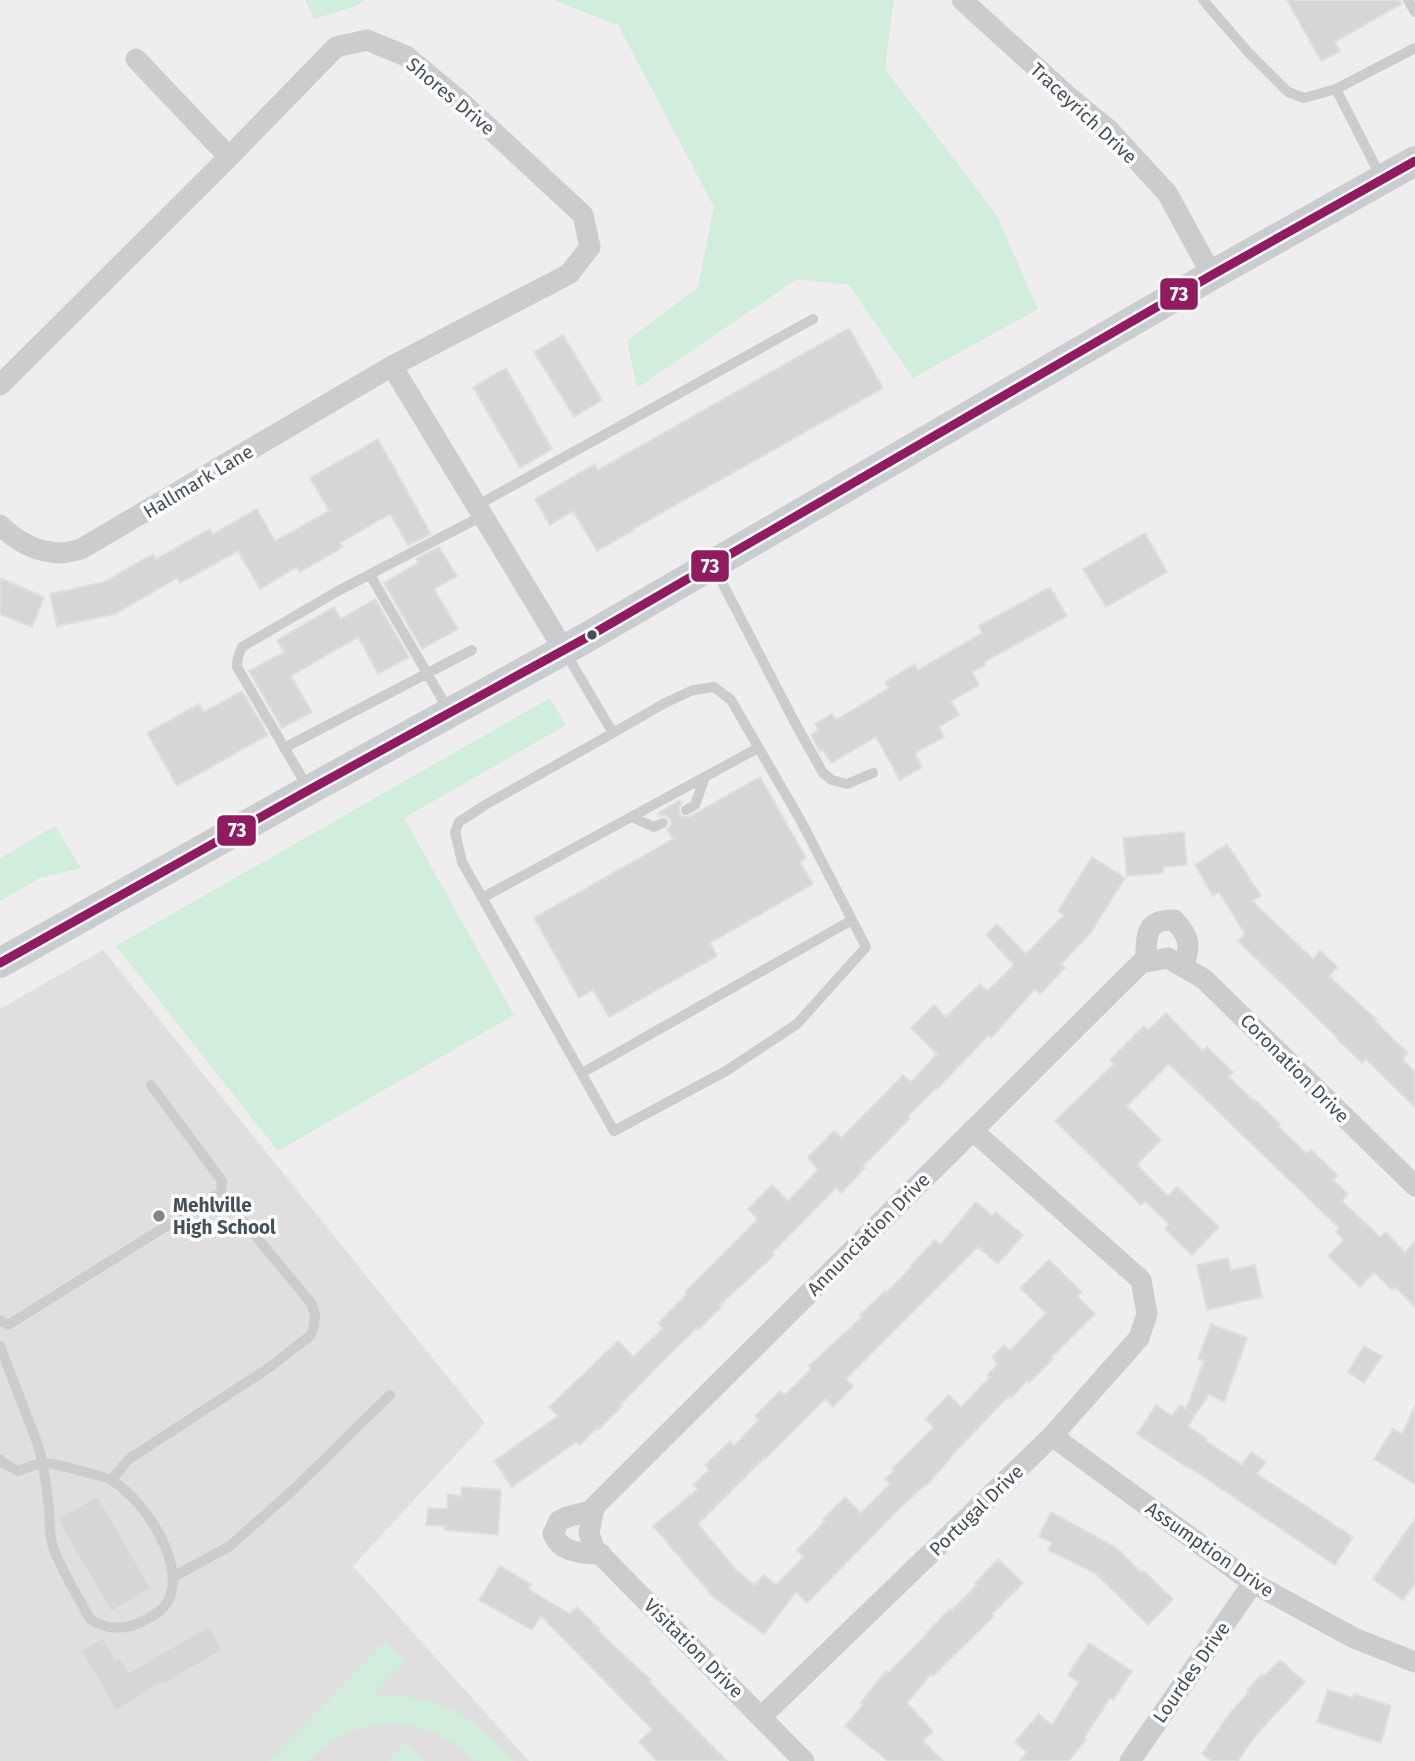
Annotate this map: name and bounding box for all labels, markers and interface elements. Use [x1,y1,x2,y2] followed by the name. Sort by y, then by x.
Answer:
[402,53,500,140] street label: Shores Drive
[1026,58,1142,169] street label: Traceyrich Drive
[1159,277,1199,311] line badge: 73
[1170,283,1188,306] text: 73
[139,440,257,523] street label: Hallmark Lane
[690,549,730,583] line badge: 73
[701,555,719,578] text: 73
[585,628,599,642] unlabelled marker
[216,814,257,847] line badge: 73
[228,819,246,842] text: 73
[1235,1009,1354,1128] street label: Coronation Drive
[802,1168,935,1301] street label: Annunciation Drive
[173,1194,276,1239] place label: Mehlville High School
[151,1208,167,1224] marker: Mehlville High School
[925,1460,1028,1561] street label: Portugal Drive
[1141,1497,1278,1602] street label: Assumption Drive
[639,1594,748,1703] street label: Visitation Drive
[1148,1617,1235,1727] street label: Lourdes Drive

